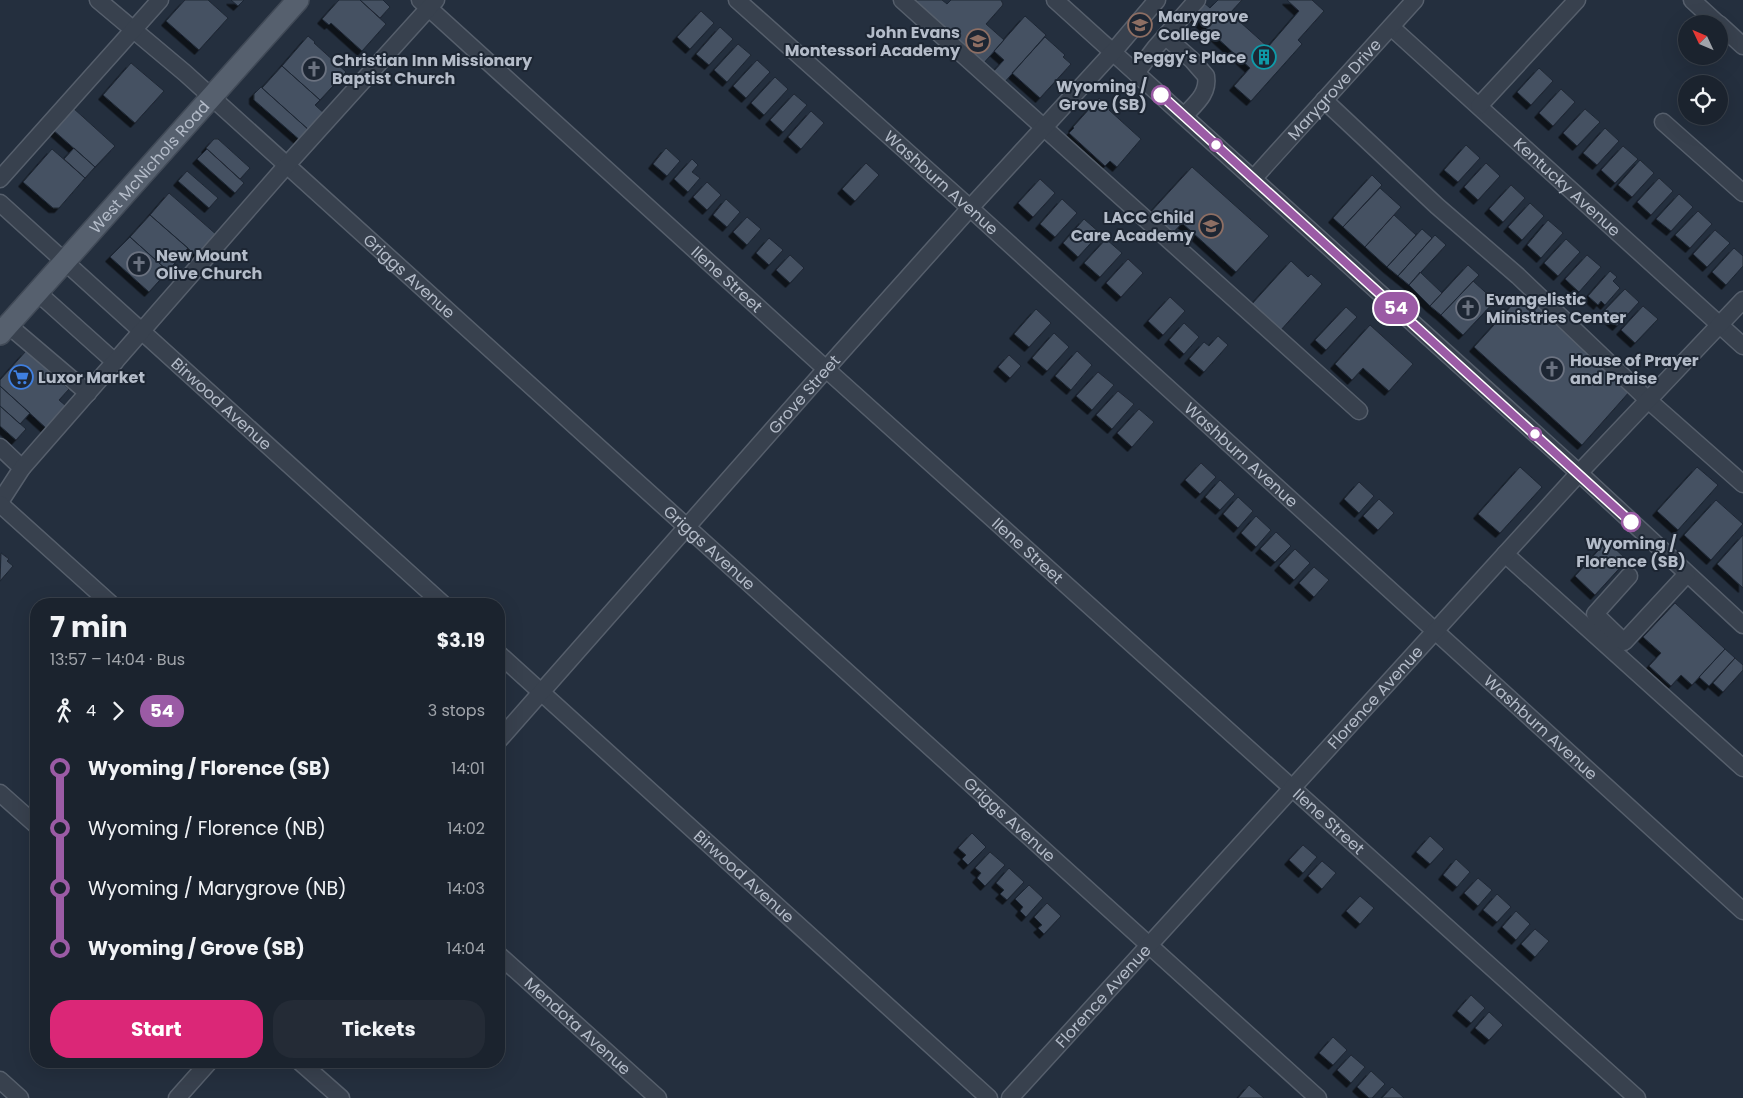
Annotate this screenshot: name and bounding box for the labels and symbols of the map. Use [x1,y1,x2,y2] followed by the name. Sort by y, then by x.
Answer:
[1158,5,1248,46] place label: Marygrove College
[1127,12,1153,38] school or university icon: Marygrove College
[1678,15,1728,65] north arrow
[785,21,961,62] place label: John Evans Montessori Academy
[965,28,991,54] school or university icon: John Evans Montessori Academy
[1282,34,1387,146] street label: Marygrove Drive
[1251,44,1277,70] building icon: Peggy's Place
[1133,46,1246,69] place label: Peggy's Place
[332,49,533,90] place label: Christian Inn Missionary Baptist Church
[301,56,327,82] church icon: Christian Inn Missionary Baptist Church
[1056,75,1148,116] place label: Wyoming / Grove (SB)
[1151,85,1171,105] marker: Wyoming / Grove (SB)
[84,96,215,239] street label: West McNichols Road
[879,125,1003,241] street label: Washburn Avenue
[1508,133,1626,242] street label: Kentucky Avenue
[1209,138,1223,152] unlabelled marker
[1071,206,1195,247] place label: LACC Child Care Academy
[1198,213,1224,239] school or university icon: LACC Child Care Academy
[358,229,460,324] street label: Griggs Avenue
[686,241,768,318] street label: Ilene Street
[156,244,262,285] place label: New Mount Olive Church
[126,251,152,277] church icon: New Mount Olive Church
[1486,288,1626,329] place label: Evangelistic Ministries Center
[1374,292,1418,324] line badge: 54
[1455,295,1481,321] church icon: Evangelistic Ministries Center
[1570,349,1699,390] place label: House of Prayer and Praise
[763,350,846,439] street label: Grove Street
[166,352,277,456] street label: Birwood Avenue
[1539,356,1565,382] church icon: House of Prayer and Praise
[8,364,34,390] supermarket icon: Luxor Market
[38,366,145,389] place label: Luxor Market
[1179,397,1303,513] street label: Washburn Avenue
[1528,427,1542,441] unlabelled marker
[658,500,760,596] street label: Griggs Avenue
[987,512,1068,589] street label: Ilene Street
[1621,512,1641,532] marker: Wyoming / Florence (SB)
[1576,532,1686,573] place label: Wyoming / Florence (SB)
[1322,641,1428,754] street label: Florence Avenue
[1479,670,1603,785] street label: Washburn Avenue
[959,772,1061,867] street label: Griggs Avenue
[1288,783,1370,860] street label: Ilene Street
[689,825,799,928] street label: Birwood Avenue
[1050,940,1156,1053] street label: Florence Avenue
[519,972,636,1080] street label: Mendota Avenue

